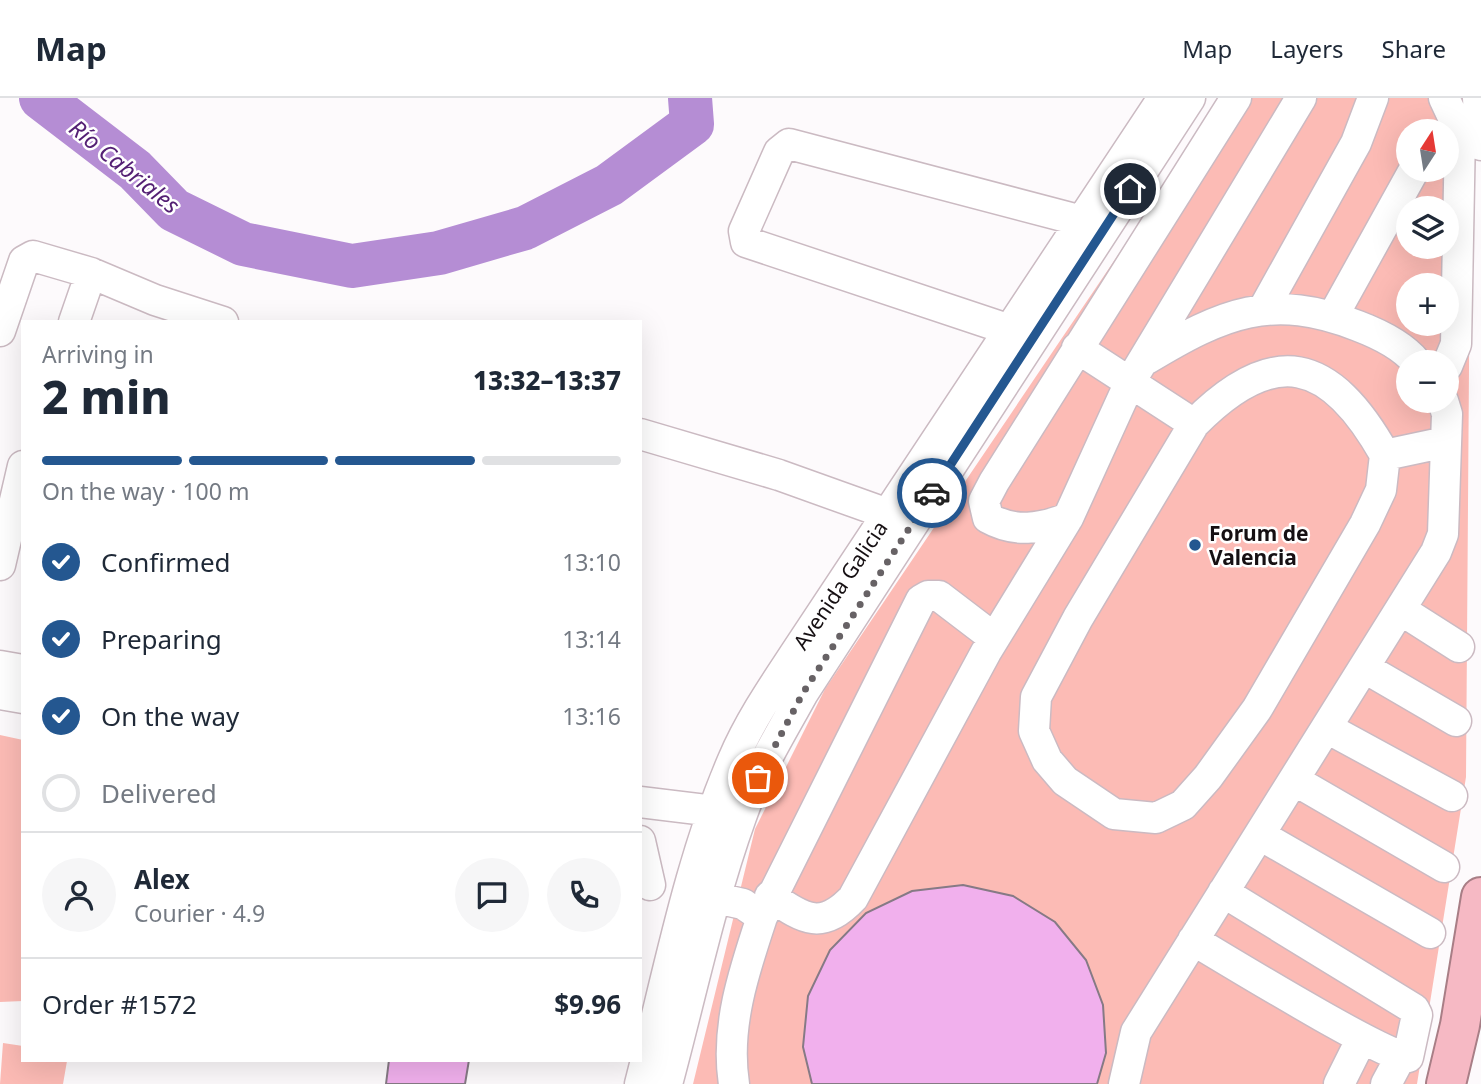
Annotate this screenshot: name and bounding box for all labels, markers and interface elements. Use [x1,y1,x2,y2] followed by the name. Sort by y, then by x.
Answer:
[35,26,107,71] text: Map
[1182,32,1232,65] text: Map
[1270,32,1344,65] text: Layers
[1382,32,1446,65] text: Share
[63,112,187,220] water label: Río Cabriales
[1396,119,1460,182] north arrow
[1396,119,1459,413] map controls
[1100,159,1160,219] pin
[1111,170,1149,208] icon: home
[1396,196,1459,259] button: layers
[1396,273,1459,336] button: +
[42,338,154,370] text: Arriving in
[1396,350,1459,413] button: −
[473,362,621,398] text: 13:32–13:37
[42,365,171,427] text: 2 min
[897,458,967,528] courier
[913,474,951,512] icon: car
[42,475,249,507] text: On the way · 100 m
[787,515,893,655] street label: Avenida Galicia
[1209,519,1308,571] place label: Forum de Valencia
[1187,537,1203,553] marker: Forum de Valencia
[42,543,80,581] icon: check
[101,544,231,580] text: Confirmed
[562,546,621,578] text: 13:10
[42,620,80,658] icon: check
[101,621,222,657] text: Preparing
[562,623,621,655] text: 13:14
[42,697,80,735] icon: check
[101,698,239,734] text: On the way
[562,700,621,732] text: 13:16
[728,748,788,808] pin
[739,759,777,797] icon: bag
[101,775,217,811] text: Delivered
[42,858,116,932] button: person
[455,858,529,932] button: chat
[547,858,621,932] button: phone
[134,861,190,897] text: Alex
[134,897,265,929] text: Courier · 4.9
[42,986,197,1022] text: Order #1572
[554,986,621,1022] text: $9.96

